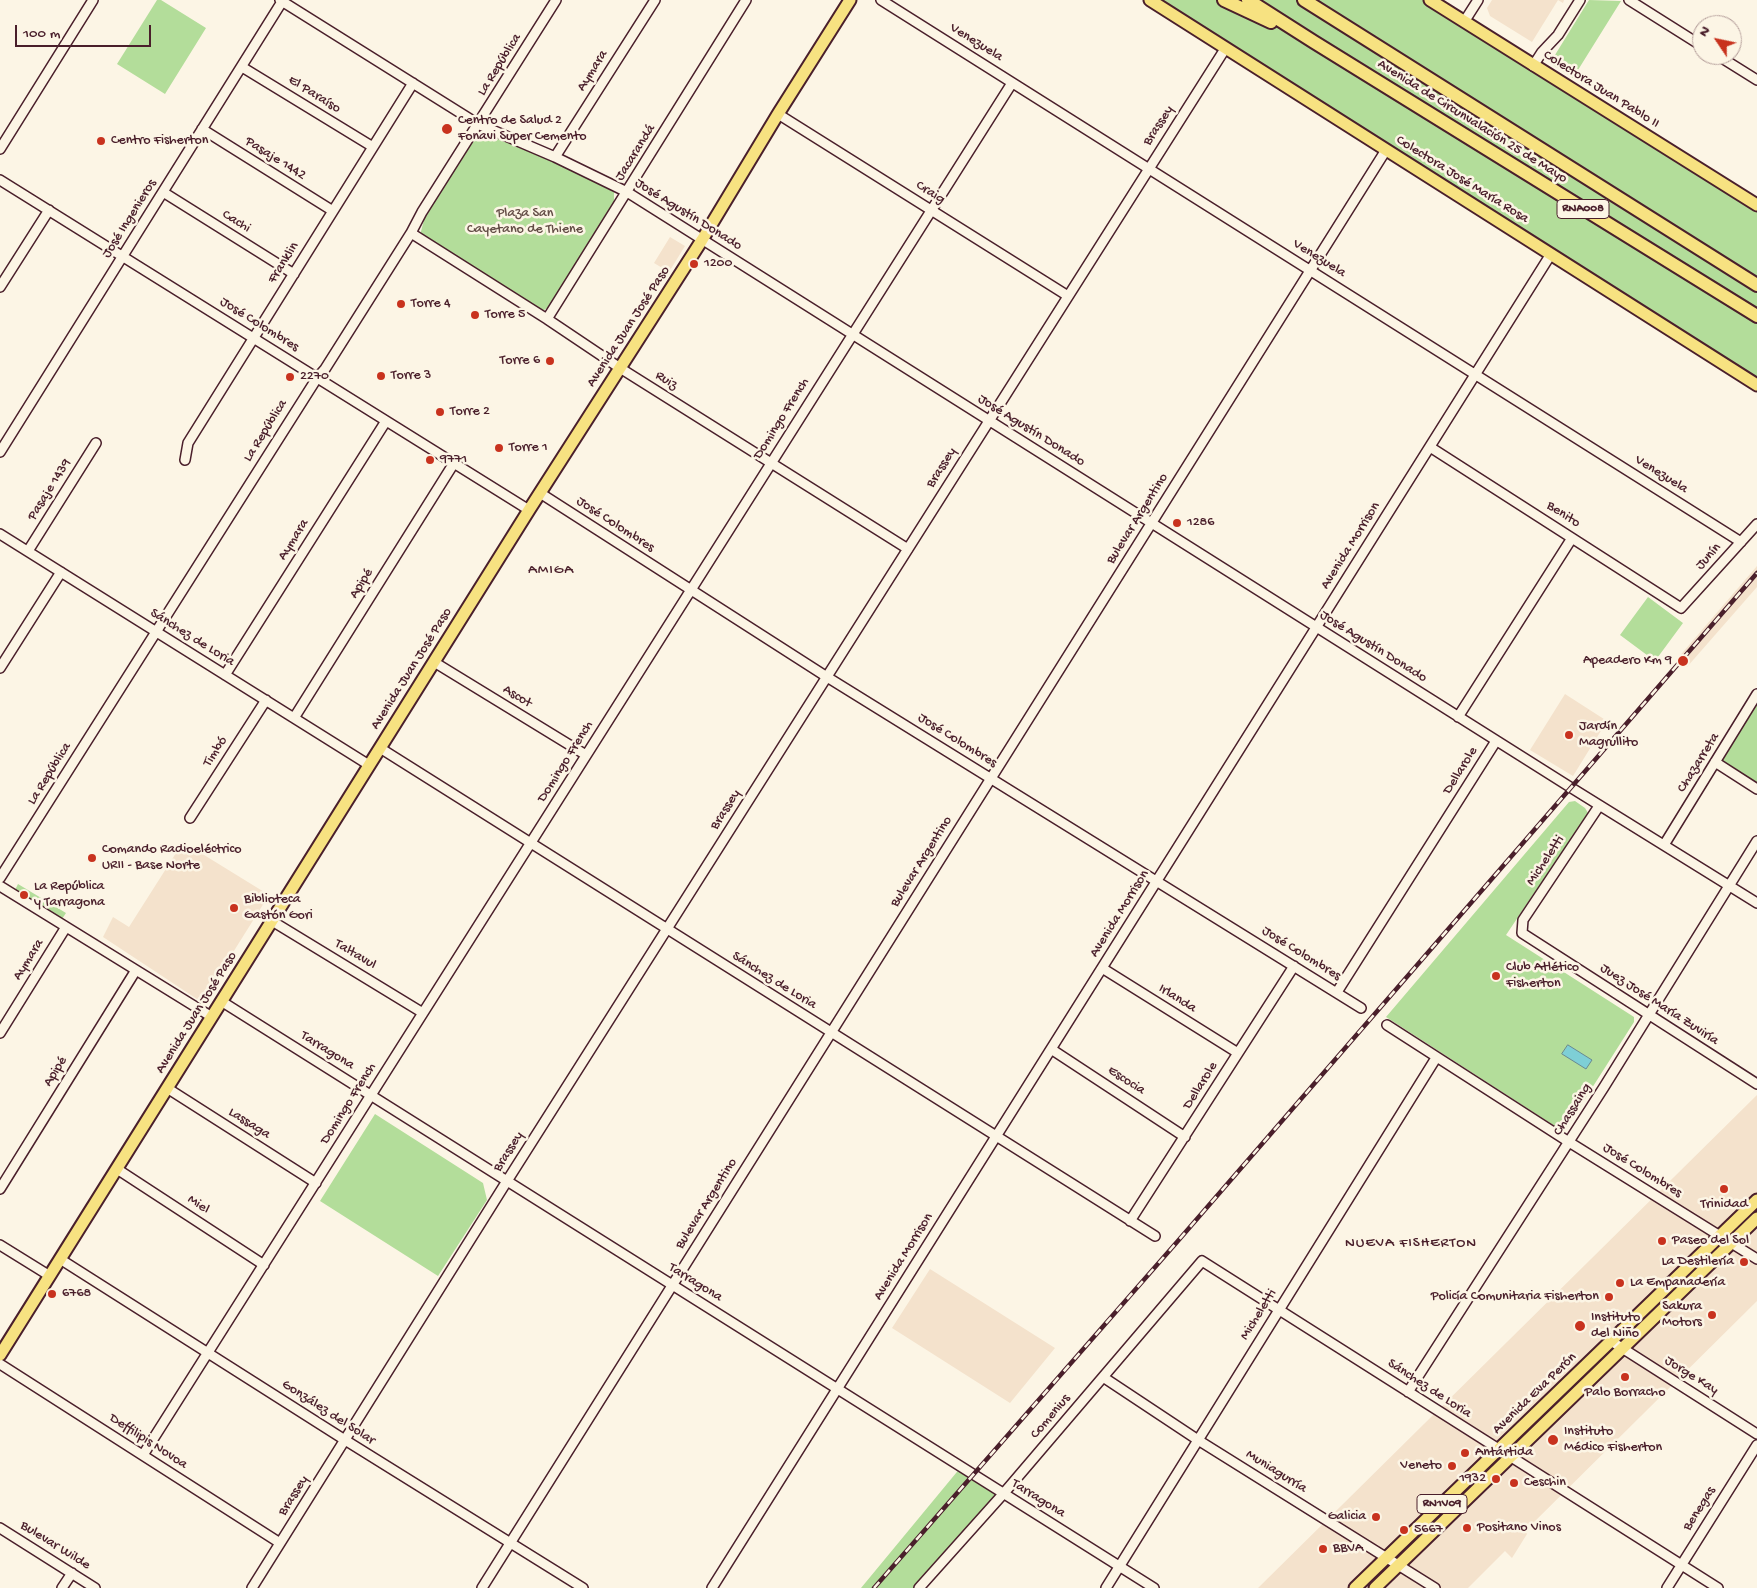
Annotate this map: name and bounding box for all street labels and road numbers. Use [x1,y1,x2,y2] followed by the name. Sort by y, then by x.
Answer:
[946,20,1006,66] street label: Venezuela
[474,31,526,99] street label: La República
[574,47,612,95] street label: Aymara
[1540,47,1662,133] street label: Colectora Juan Pablo II
[1374,56,1570,188] street label: Avenida de Circunvalación 25 de Mayo
[285,72,343,118] street label: El Paraíso
[1140,103,1178,149] street label: Brassey
[612,122,660,184] street label: Jacarandá
[1392,132,1532,228] street label: Colectora José María Rosa
[241,134,309,184] street label: Pasaje 1442
[631,175,745,255] street label: José Agustín Donado
[99,176,161,262] street label: José Ingenieros
[912,178,948,208] street label: Craig
[1557,200,1609,218] road number: RNA008
[219,207,253,237] street label: Cachi
[1289,236,1349,282] street label: Venezuela
[265,239,303,287] street label: Franklin
[584,263,674,391] street label: Avenida Juan José Paso
[216,294,302,356] street label: José Colombres
[652,368,680,394] street label: Ruiz
[750,375,814,463] street label: Domingo French
[974,391,1088,471] street label: José Agustín Donado
[240,397,292,465] street label: La República
[923,445,961,491] street label: Brassey
[1631,452,1691,498] street label: Venezuela
[24,456,76,524] street label: Pasaje 1439
[1103,470,1173,568] street label: Bulevar Argentino
[573,493,657,557] street label: José Colombres
[1543,498,1583,532] street label: Benito
[1317,499,1385,593] street label: Avenida Morrison
[275,516,313,564] street label: Aymara
[1693,540,1725,574] street label: Junín
[346,566,378,602] street label: Apipé
[146,605,238,671] street label: Sánchez de Loria
[368,605,456,733] street label: Avenida Juan José Paso
[1316,607,1430,687] street label: José Agustín Donado
[499,682,535,712] street label: Ascot
[914,710,1000,772] street label: José Colombres
[534,718,598,806] street label: Domingo French
[1674,730,1724,796] street label: Chazarreta
[200,734,232,770] street label: Timbó
[24,740,76,808] street label: La República
[1440,744,1482,798] street label: Dellarole
[707,787,745,833] street label: Brassey
[887,813,957,911] street label: Bulevar Argentino
[1523,833,1569,889] street label: Micheletti
[1086,867,1154,961] street label: Avenida Morrison
[1258,923,1344,985] street label: José Colombres
[10,936,48,984] street label: Aymara
[331,936,379,974] street label: Taltavul
[728,948,820,1014] street label: Sánchez de Loria
[153,949,241,1077] street label: Avenida Juan José Paso
[1596,960,1722,1050] street label: Juez José María Zuviría
[1155,981,1199,1017] street label: Irlanda
[297,1028,357,1074] street label: Tarragona
[40,1054,72,1090] street label: Apipé
[1180,1059,1222,1113] street label: Dellarole
[317,1060,381,1148] street label: Domingo French
[1104,1063,1148,1099] street label: Escocia
[1550,1081,1596,1139] street label: Chassaing
[225,1104,273,1144] street label: Lassaga
[490,1129,528,1175] street label: Brassey
[1599,1140,1685,1202] street label: José Colombres
[672,1155,742,1253] street label: Bulevar Argentino
[184,1192,212,1218] street label: Miel
[870,1210,938,1304] street label: Avenida Morrison
[665,1260,725,1306] street label: Tarragona
[1237,1286,1281,1344] street label: Micheletti
[1489,1350,1581,1438] street label: Avenida Eva Perón
[1661,1353,1721,1399] street label: Jorge Kay
[1384,1356,1474,1422] street label: Sánchez de Loria
[278,1377,378,1449] street label: González del Solar
[1027,1391,1075,1443] street label: Comenius
[106,1410,190,1474] street label: Deffilipis Novoa
[1242,1447,1310,1497] street label: Muniagurría
[275,1473,313,1519] street label: Brassey
[1008,1476,1068,1522] street label: Tarragona
[1680,1484,1720,1534] street label: Benegas
[1417,1495,1467,1514] road number: RN1V09
[17,1518,93,1574] street label: Bulevar Wilde

